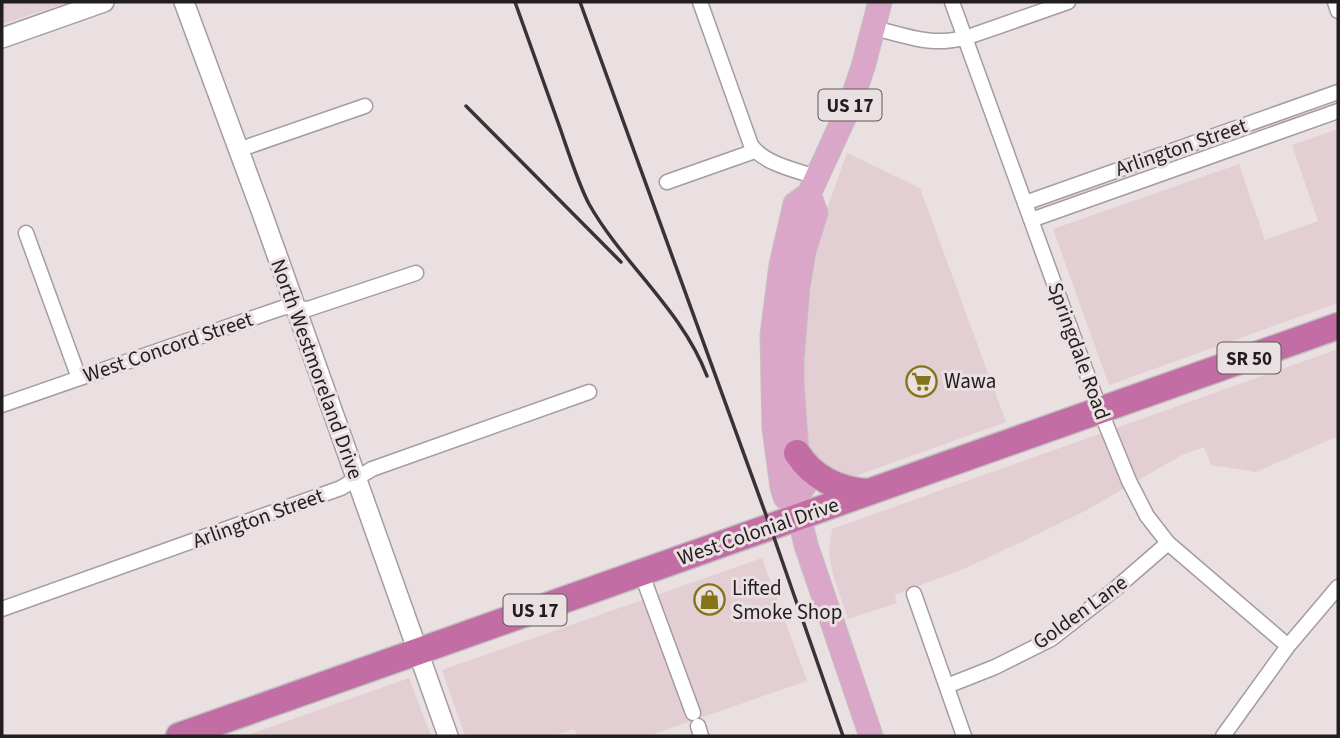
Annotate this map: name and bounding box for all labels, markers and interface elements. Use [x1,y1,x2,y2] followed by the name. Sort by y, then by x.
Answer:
[818,90,882,120] road number: US 17
[1111,110,1251,184] street label: Arlington Street
[263,255,371,483] street label: North Westmoreland Drive
[1040,278,1118,424] street label: Springdale Road
[79,304,257,390] street label: West Concord Street
[1218,342,1280,374] road number: SR 50
[904,364,938,398] supermarket icon: Wawa
[944,366,996,396] place label: Wawa
[188,480,328,556] street label: Arlington Street
[673,489,843,573] street label: West Colonial Drive
[1027,567,1133,657] street label: Golden Lane
[732,573,842,627] place label: Lifted Smoke Shop
[692,583,726,617] shop icon: Lifted Smoke Shop
[504,594,566,625] road number: US 17

